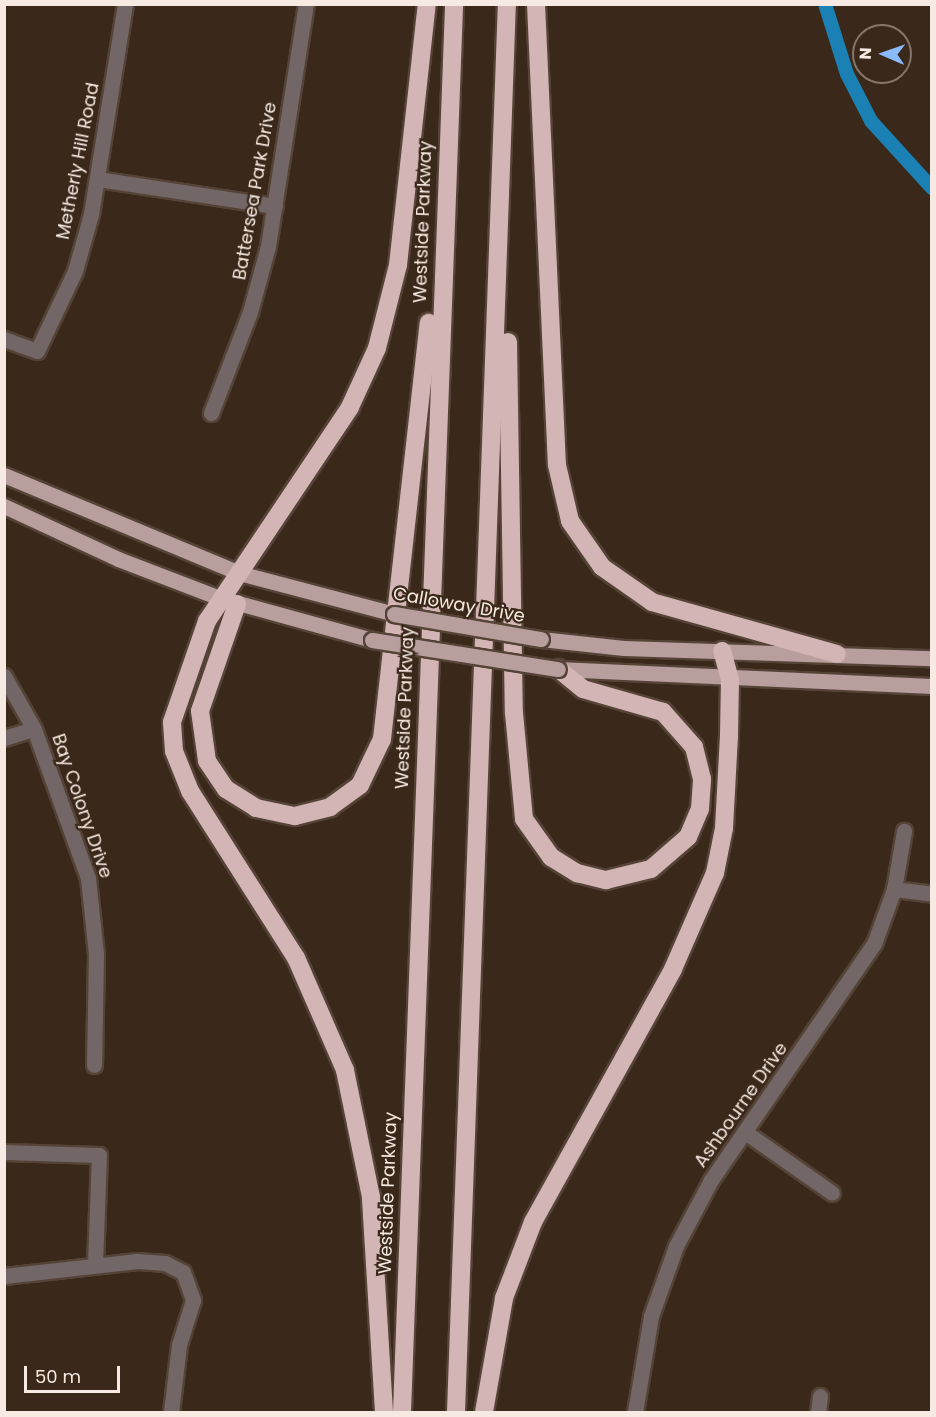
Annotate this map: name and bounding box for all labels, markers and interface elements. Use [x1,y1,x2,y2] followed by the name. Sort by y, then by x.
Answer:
[852,24,912,84] north arrow
[854,47,877,60] text: N
[52,81,104,241] street label: Metherly Hill Road
[229,100,281,282] street label: Battersea Park Drive
[409,141,437,303] street label: Westside Parkway
[391,583,527,627] street label: Calloway Drive
[391,627,419,789] street label: Westside Parkway
[47,731,117,881] street label: Bay Colony Drive
[690,1038,792,1172] street label: Ashbourne Drive
[374,1112,402,1274] street label: Westside Parkway
[27,1354,123,1392] scale bar
[35,1364,81,1389] text: 50 m

